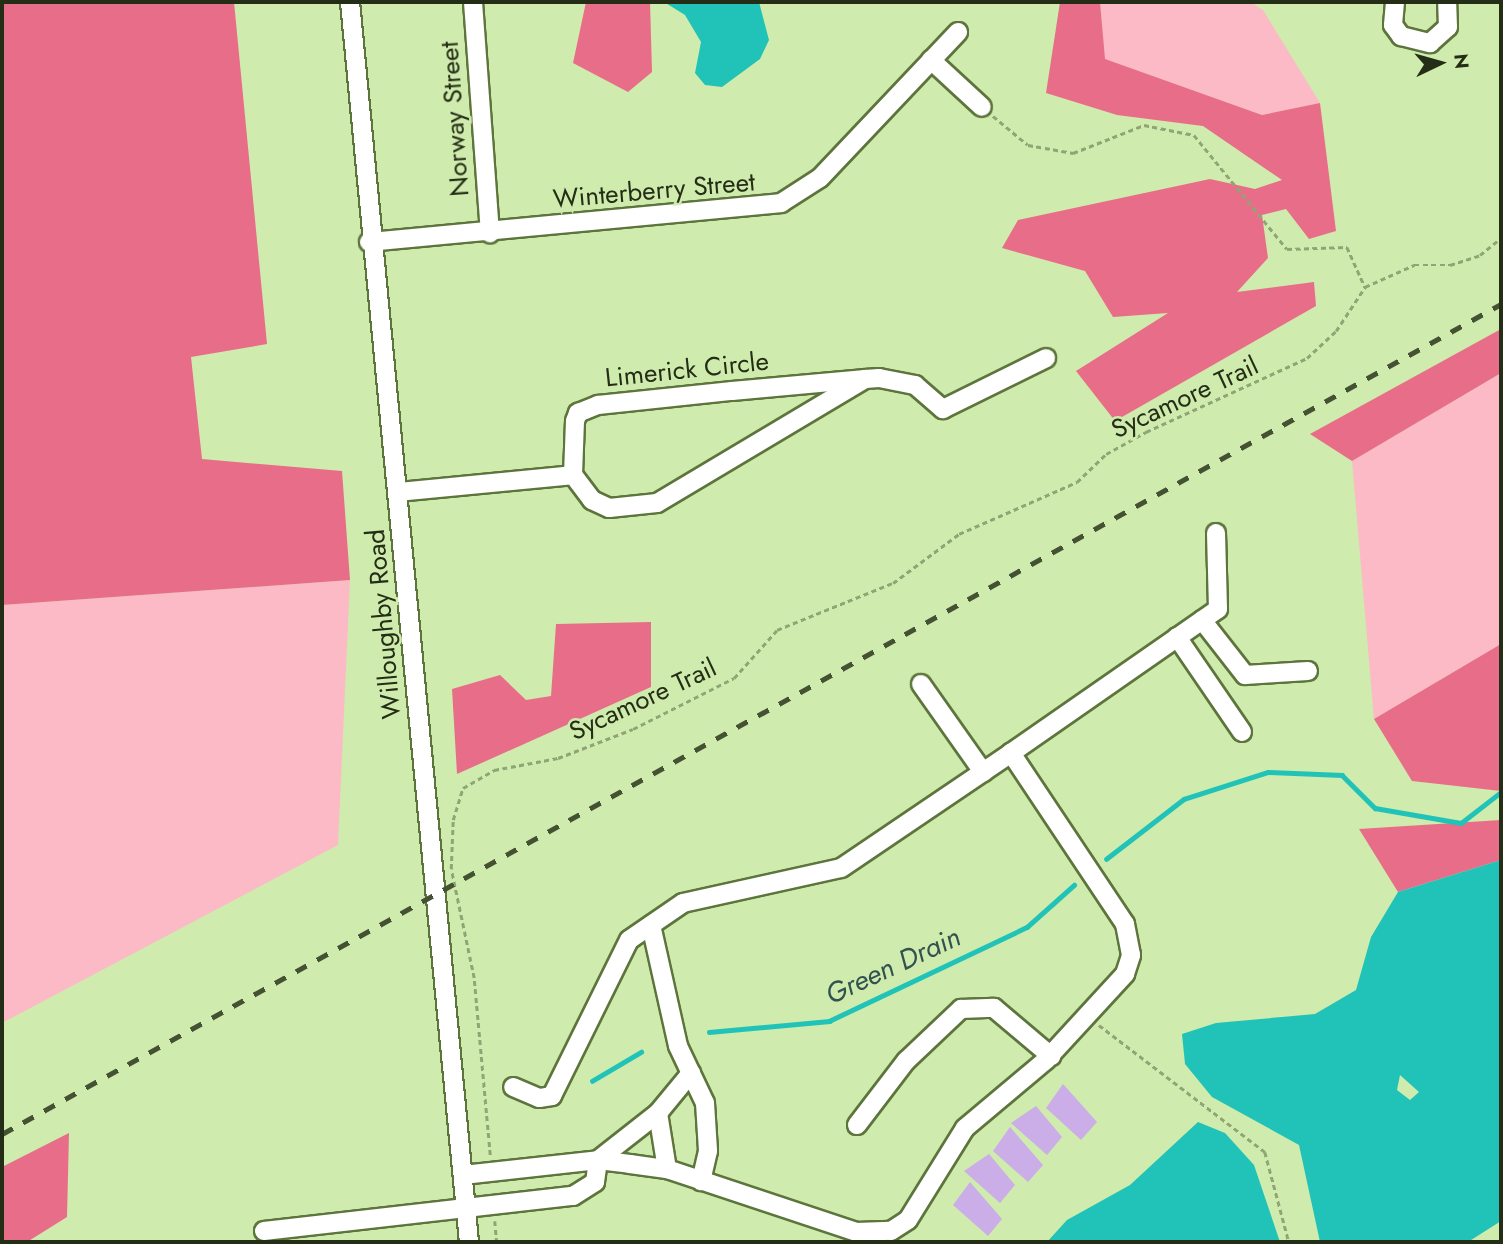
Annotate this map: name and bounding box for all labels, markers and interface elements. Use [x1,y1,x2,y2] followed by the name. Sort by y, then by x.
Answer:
[1405,28,1475,98] north arrow
[434,40,476,198] street label: Norway Street
[1447,52,1476,70] text: N
[552,167,756,215] street label: Winterberry Street
[604,346,770,394] street label: Limerick Circle
[1107,350,1263,446] street label: Sycamore Trail
[360,528,408,720] street label: Willoughby Road
[565,652,721,748] street label: Sycamore Trail
[820,920,966,1012] water label: Green Drain

